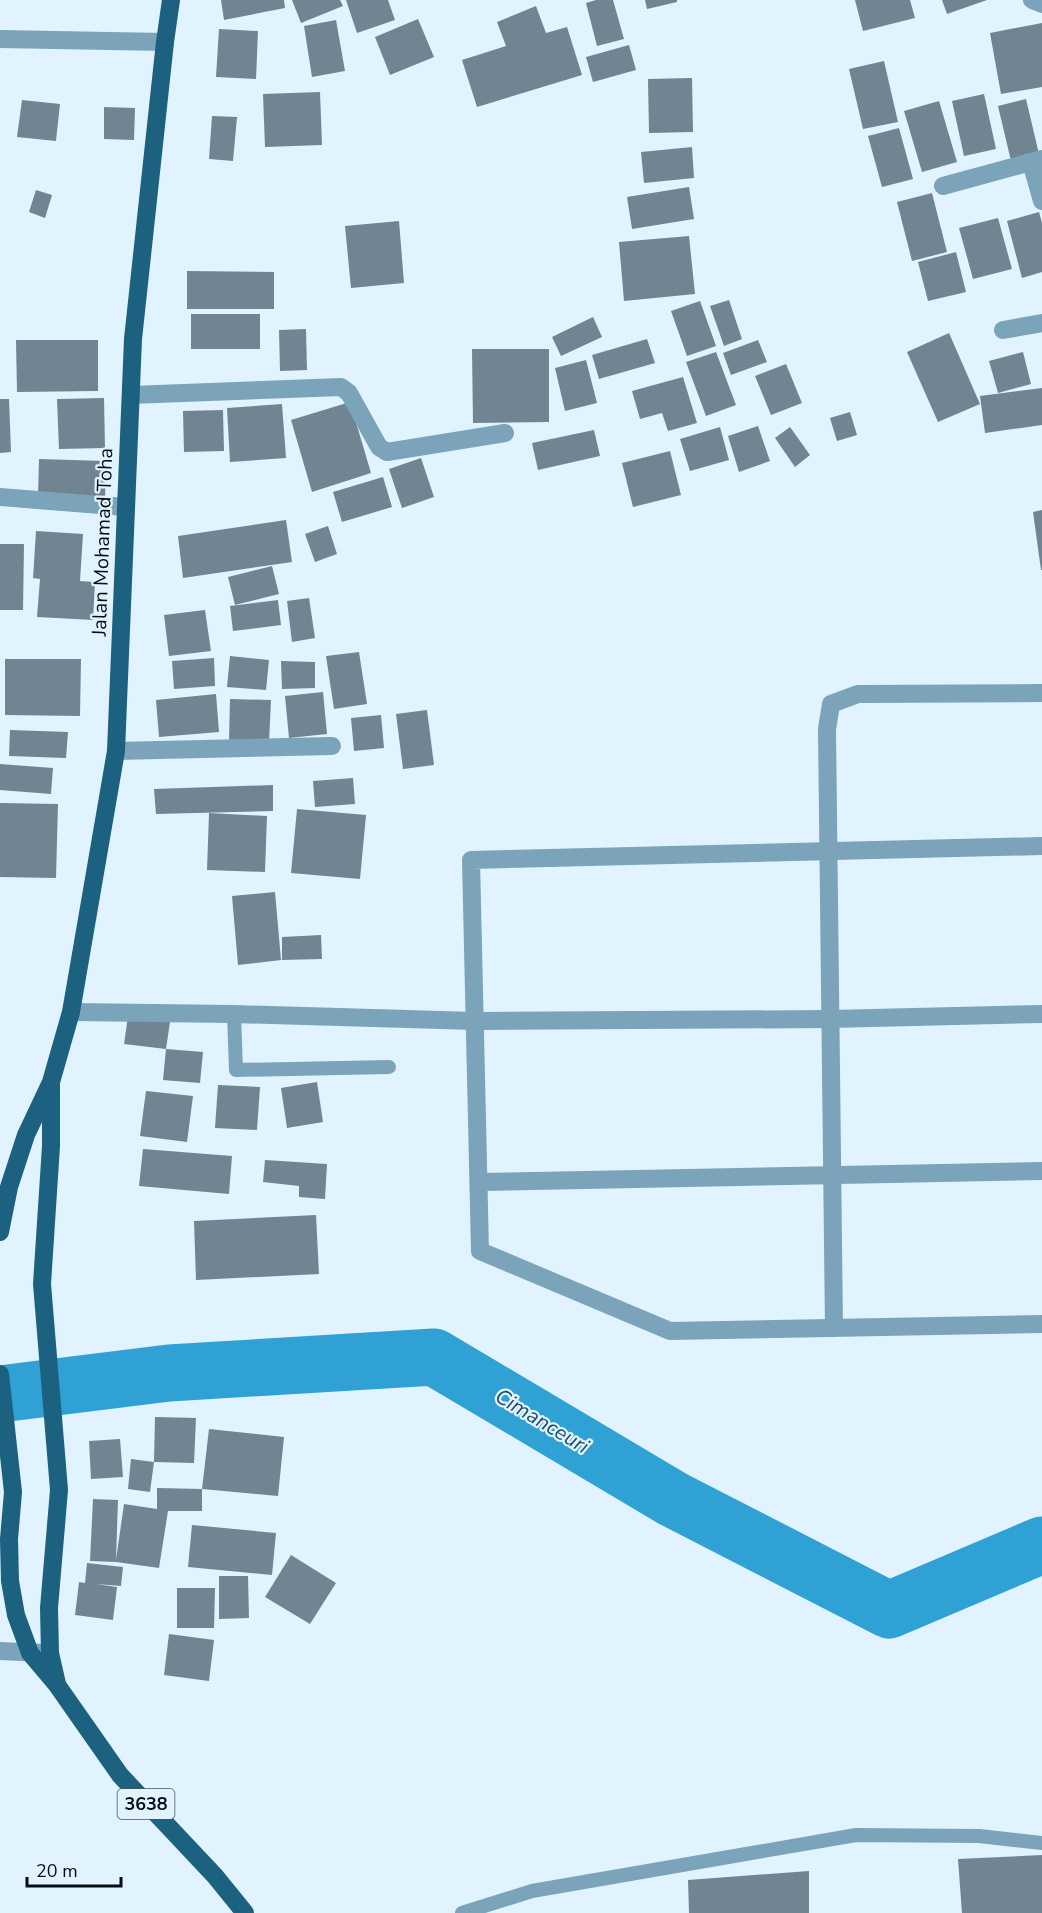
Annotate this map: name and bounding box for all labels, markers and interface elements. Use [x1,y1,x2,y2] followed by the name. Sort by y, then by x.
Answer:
[86,447,119,638] street label: Jalan Mohamad Toha
[490,1382,595,1461] water label: Cimanceuri
[118,1789,174,1819] road number: 3638
[27,1850,122,1888] scale bar
[36,1859,78,1883] text: 20 m

